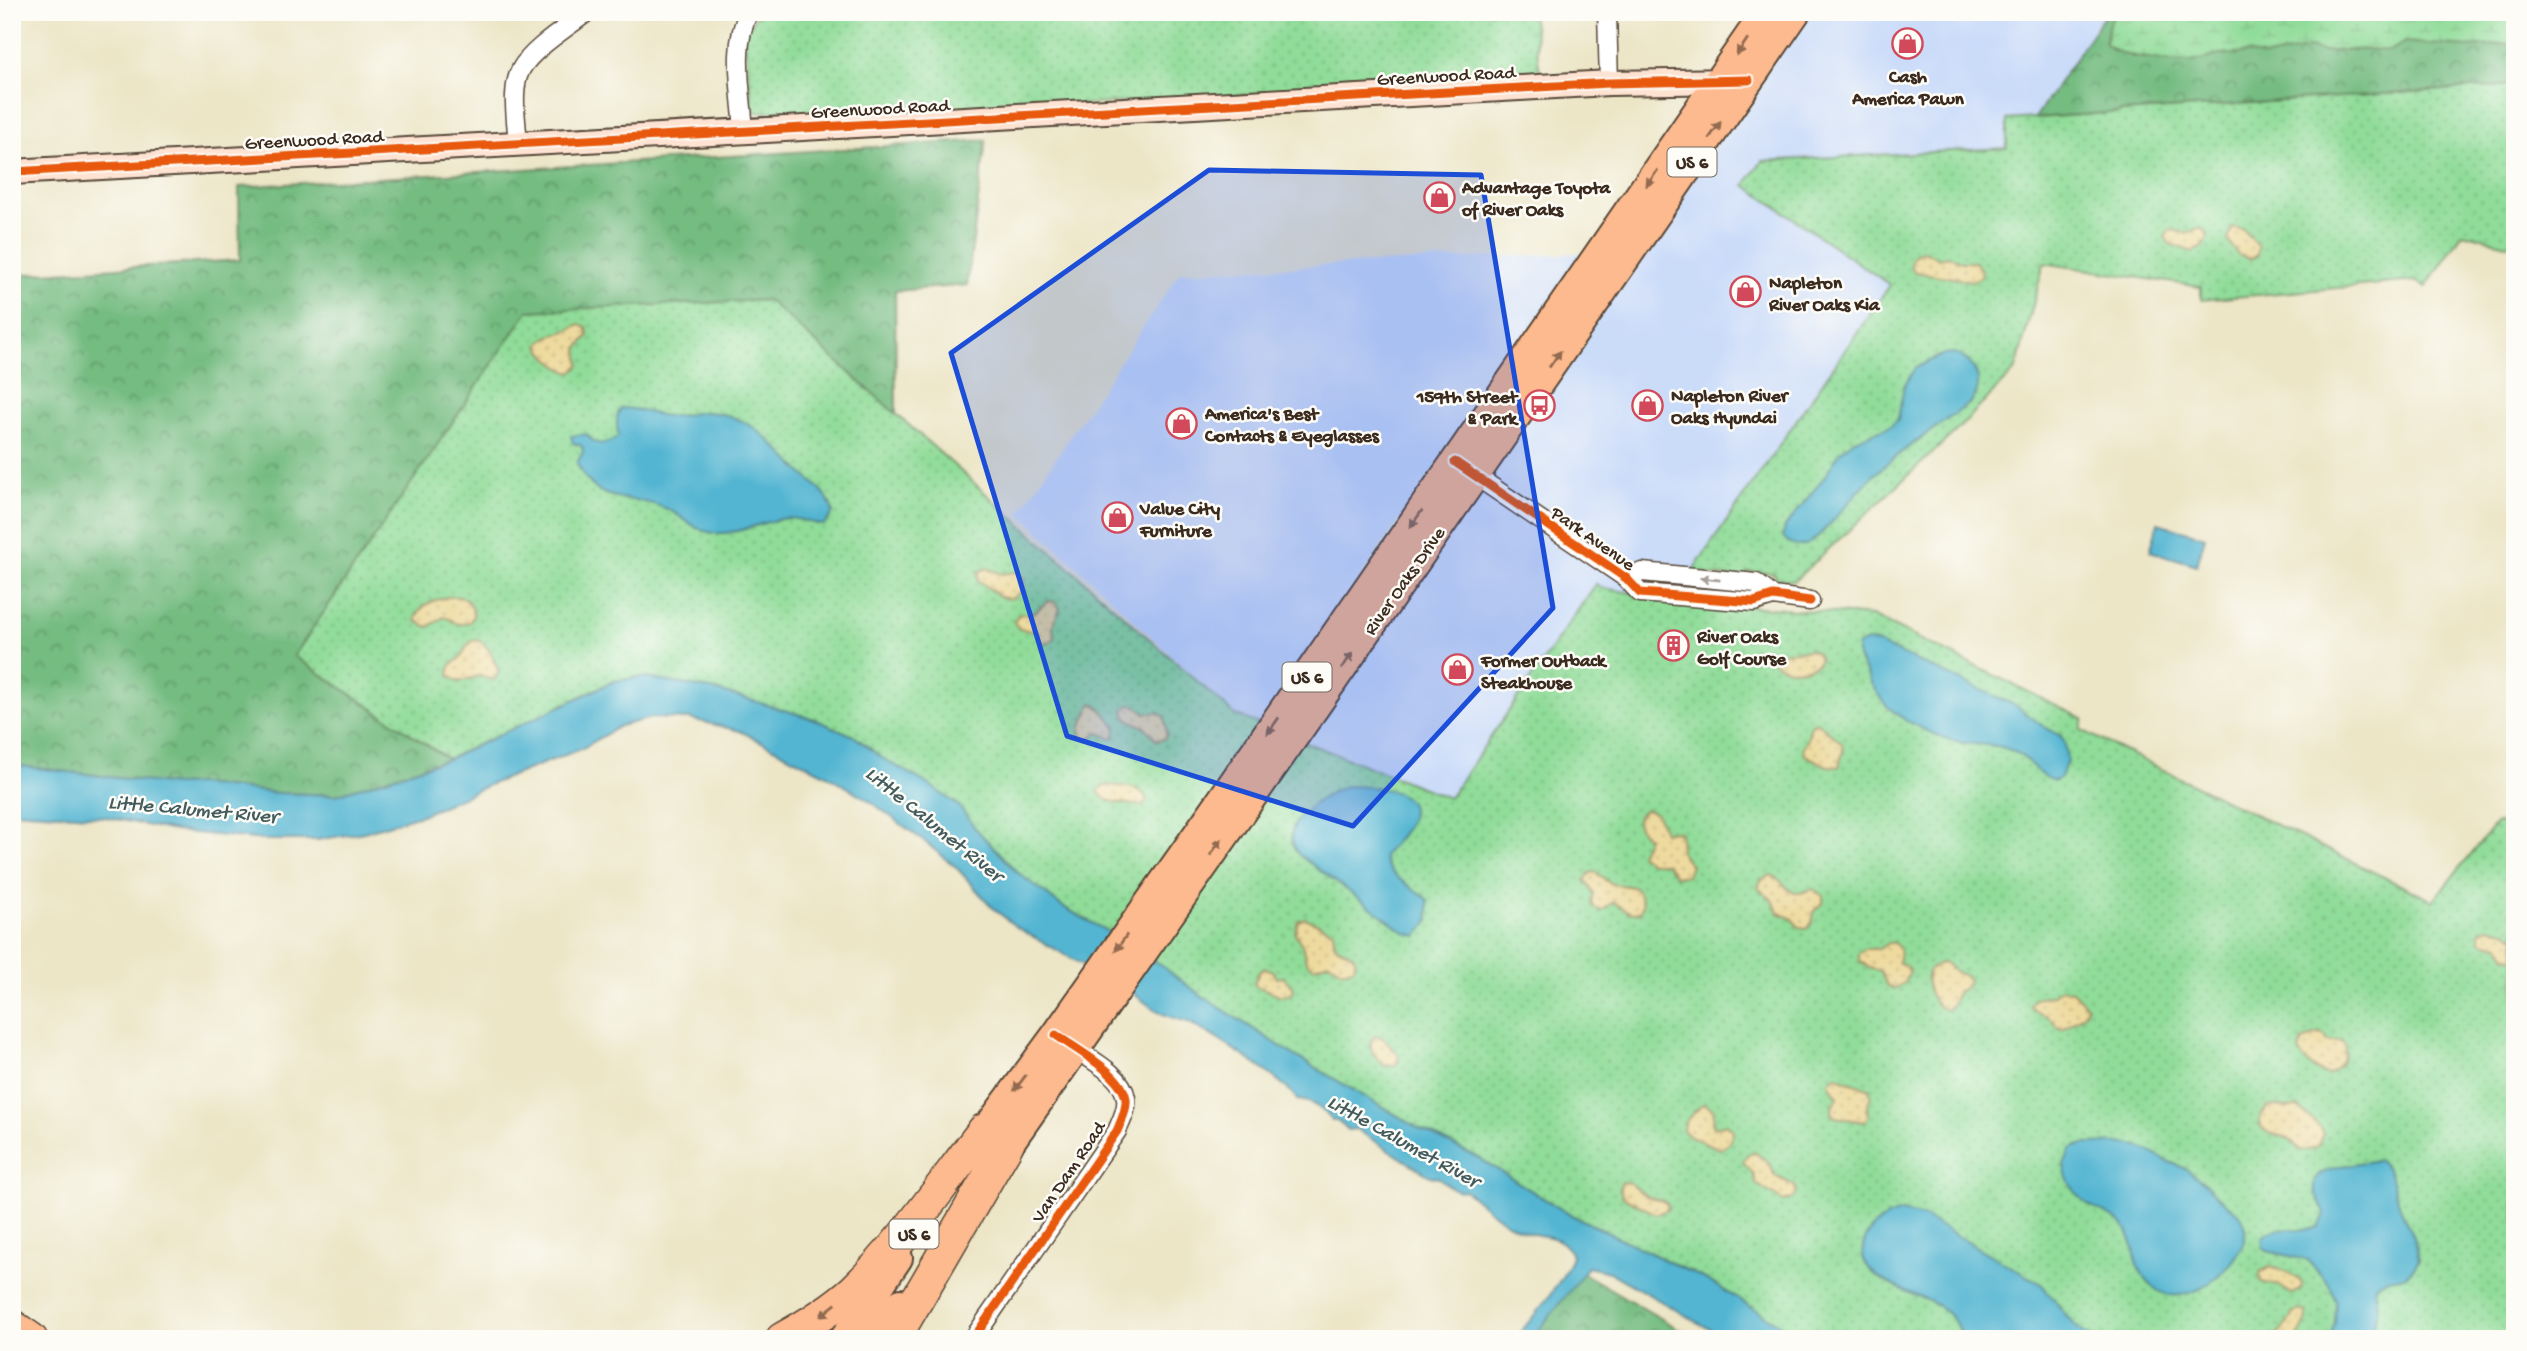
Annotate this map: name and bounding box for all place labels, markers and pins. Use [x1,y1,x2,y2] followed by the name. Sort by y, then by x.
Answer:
[1891,27,1925,61] shop icon: Cash America Pawn
[1851,67,1965,112] place label: Cash America Pawn
[1461,178,1612,223] place label: Advantage Toyota of River Oaks
[1422,180,1456,214] shop icon: Advantage Toyota of River Oaks
[1768,273,1881,318] place label: Napleton River Oaks Kia
[1729,275,1763,309] shop icon: Napleton River Oaks Kia
[1671,386,1790,431] place label: Napleton River Oaks Hyundai
[1416,387,1520,432] place label: 159th Street & Park
[1631,388,1665,422] shop icon: Napleton River Oaks Hyundai
[1523,389,1557,423] bus stop icon: 159th Street & Park
[1204,404,1380,449] place label: America's Best Contacts & Eyeglasses
[1165,406,1199,440] shop icon: America's Best Contacts & Eyeglasses
[1139,499,1221,544] place label: Value City Furniture
[1100,501,1134,535] shop icon: Value City Furniture
[1696,627,1787,672] place label: River Oaks Golf Course
[1657,629,1691,663] building icon: River Oaks Golf Course
[1480,651,1608,696] place label: Former Outback Steakhouse
[1441,653,1475,687] shop icon: Former Outback Steakhouse

